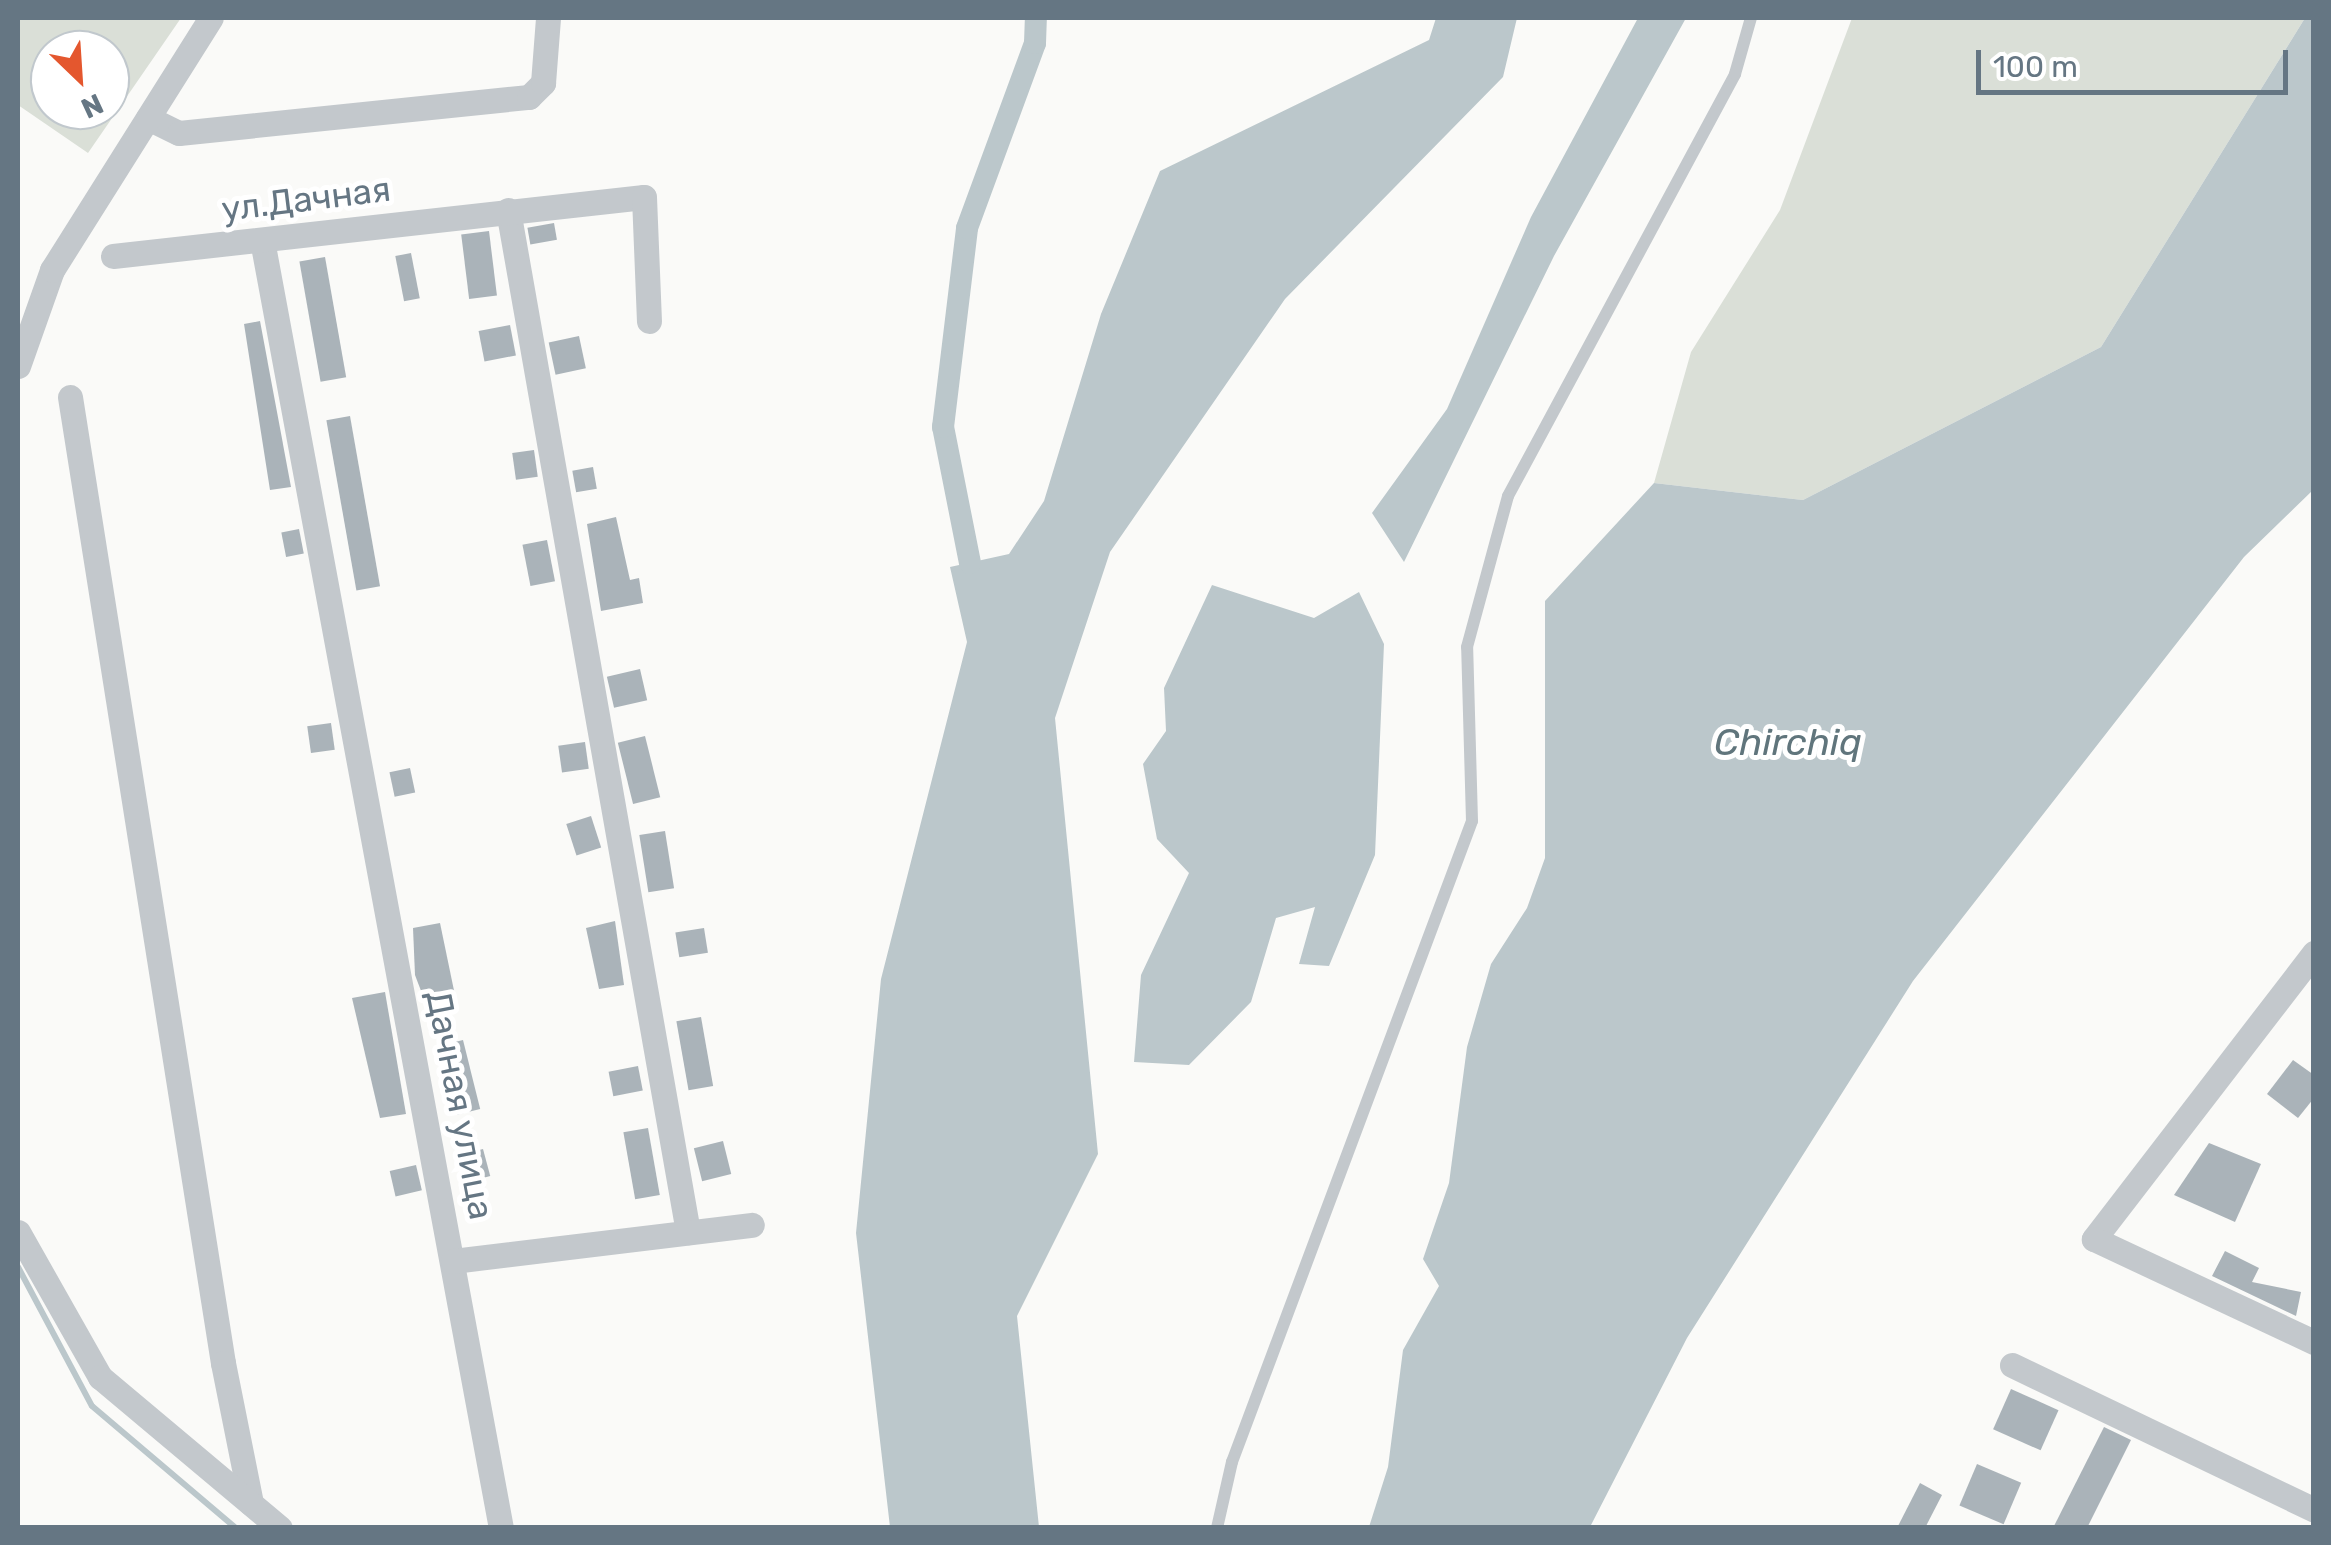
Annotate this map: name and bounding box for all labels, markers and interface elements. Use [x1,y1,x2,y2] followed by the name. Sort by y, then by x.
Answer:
[30,30,130,130] north arrow
[1981,30,2294,92] scale bar
[1993,49,2078,85] text: 100 m
[76,87,108,125] text: N
[219,168,393,230] street label: ул.Дачная
[1714,720,1862,766] water label: Chirchiq
[417,987,503,1223] street label: Дачная улица

